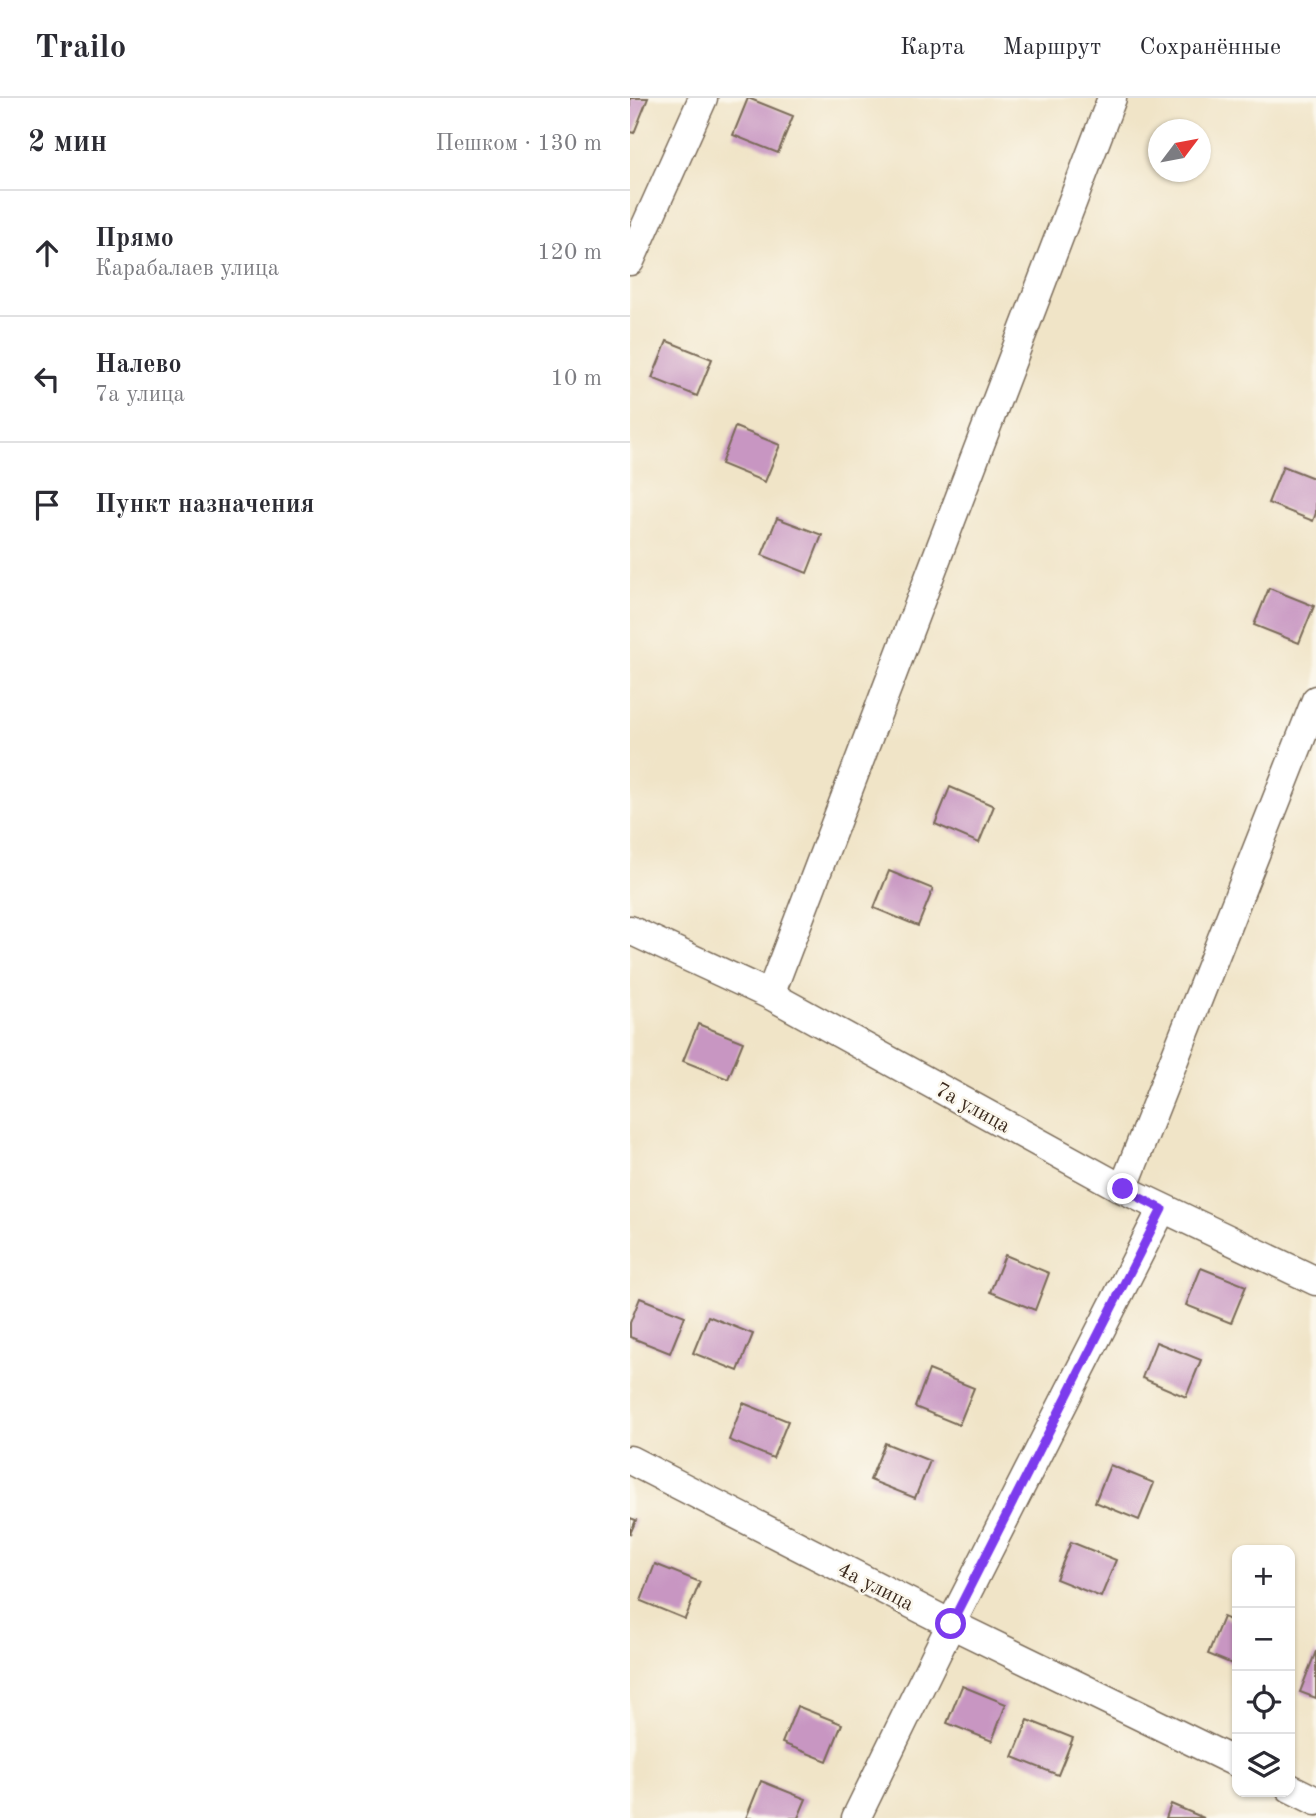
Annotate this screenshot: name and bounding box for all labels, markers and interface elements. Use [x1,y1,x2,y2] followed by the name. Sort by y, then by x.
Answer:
[35,32,126,65] text: Trailo
[900,36,965,60] text: Карта
[1003,36,1101,60] text: Маршрут
[1139,36,1281,60] text: Сохранённые
[1148,119,1211,182] north arrow
[28,128,107,158] text: 2 мин
[436,132,602,155] text: Пешком · 130 m
[95,226,174,252] text: Прямо
[28,234,66,272] icon: ahead
[537,241,602,264] text: 120 m
[95,257,279,280] text: Карабалаев улица
[95,352,182,378] text: Налево
[28,360,66,398] icon: left
[551,367,602,390] text: 10 m
[95,383,185,406] text: 7а улица
[28,486,66,524] icon: arrive
[95,492,314,518] text: Пункт назначения
[931,1079,1013,1137] street label: 7а улица
[1107,1173,1138,1204] route end
[1232,1545,1295,1797] map controls
[1232,1545,1295,1608] button: +
[834,1559,917,1615] street label: 4а улица
[935,1608,966,1639] route start
[1232,1608,1295,1671] button: −
[1232,1671,1295,1734] button: locate
[1232,1734,1295,1797] button: layers

